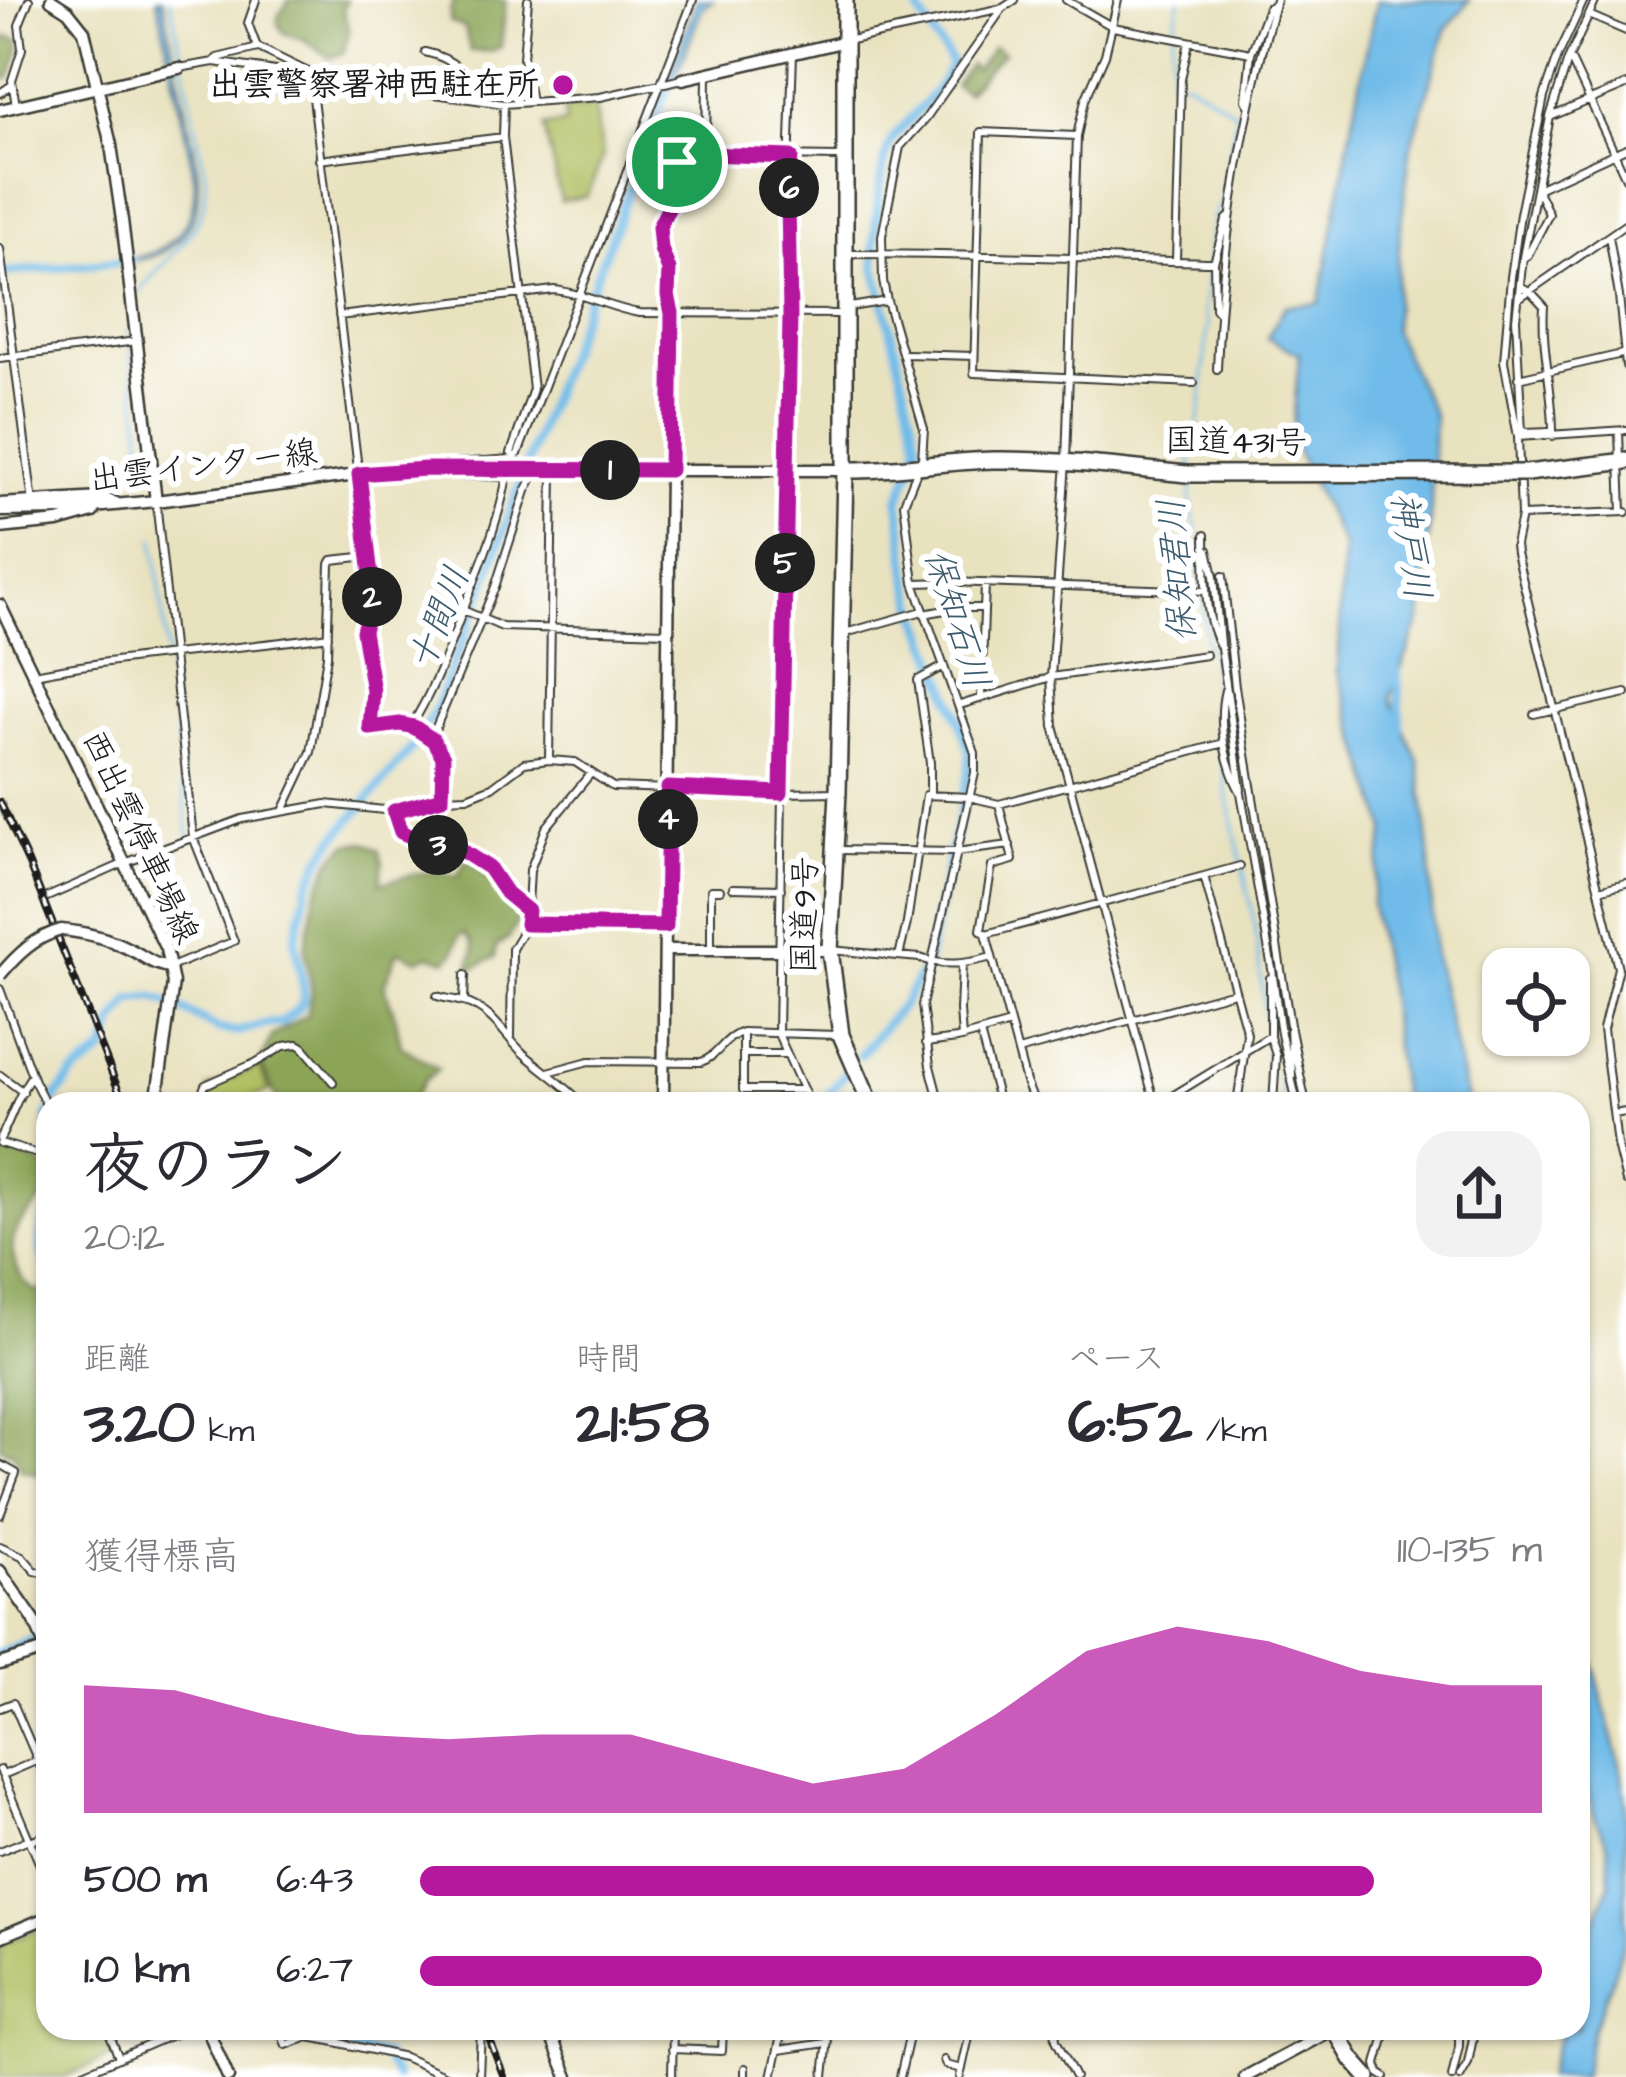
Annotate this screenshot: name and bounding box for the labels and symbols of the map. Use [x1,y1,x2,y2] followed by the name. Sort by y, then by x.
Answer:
[209,62,539,108] place label: 出雲警察署神西駐在所
[550,72,576,98] marker: 出雲警察署神西駐在所
[626,111,728,213] pin
[759,158,819,218] pin: 6
[1164,418,1308,466] street label: 国道431号
[86,429,320,503] street label: 出雲インター線
[580,440,640,500] pin: 1
[1377,489,1443,603] water label: 神戸川
[1146,496,1210,644] water label: 保知君川
[755,533,815,593] pin: 5
[911,543,1001,695] water label: 保知石川
[397,559,483,679] water label: 十間川
[342,567,402,627] pin: 2
[70,723,210,951] street label: 西出雲停車場線
[638,789,698,849] pin: 4
[408,815,468,875] pin: 3
[781,856,829,974] street label: 国道9号

